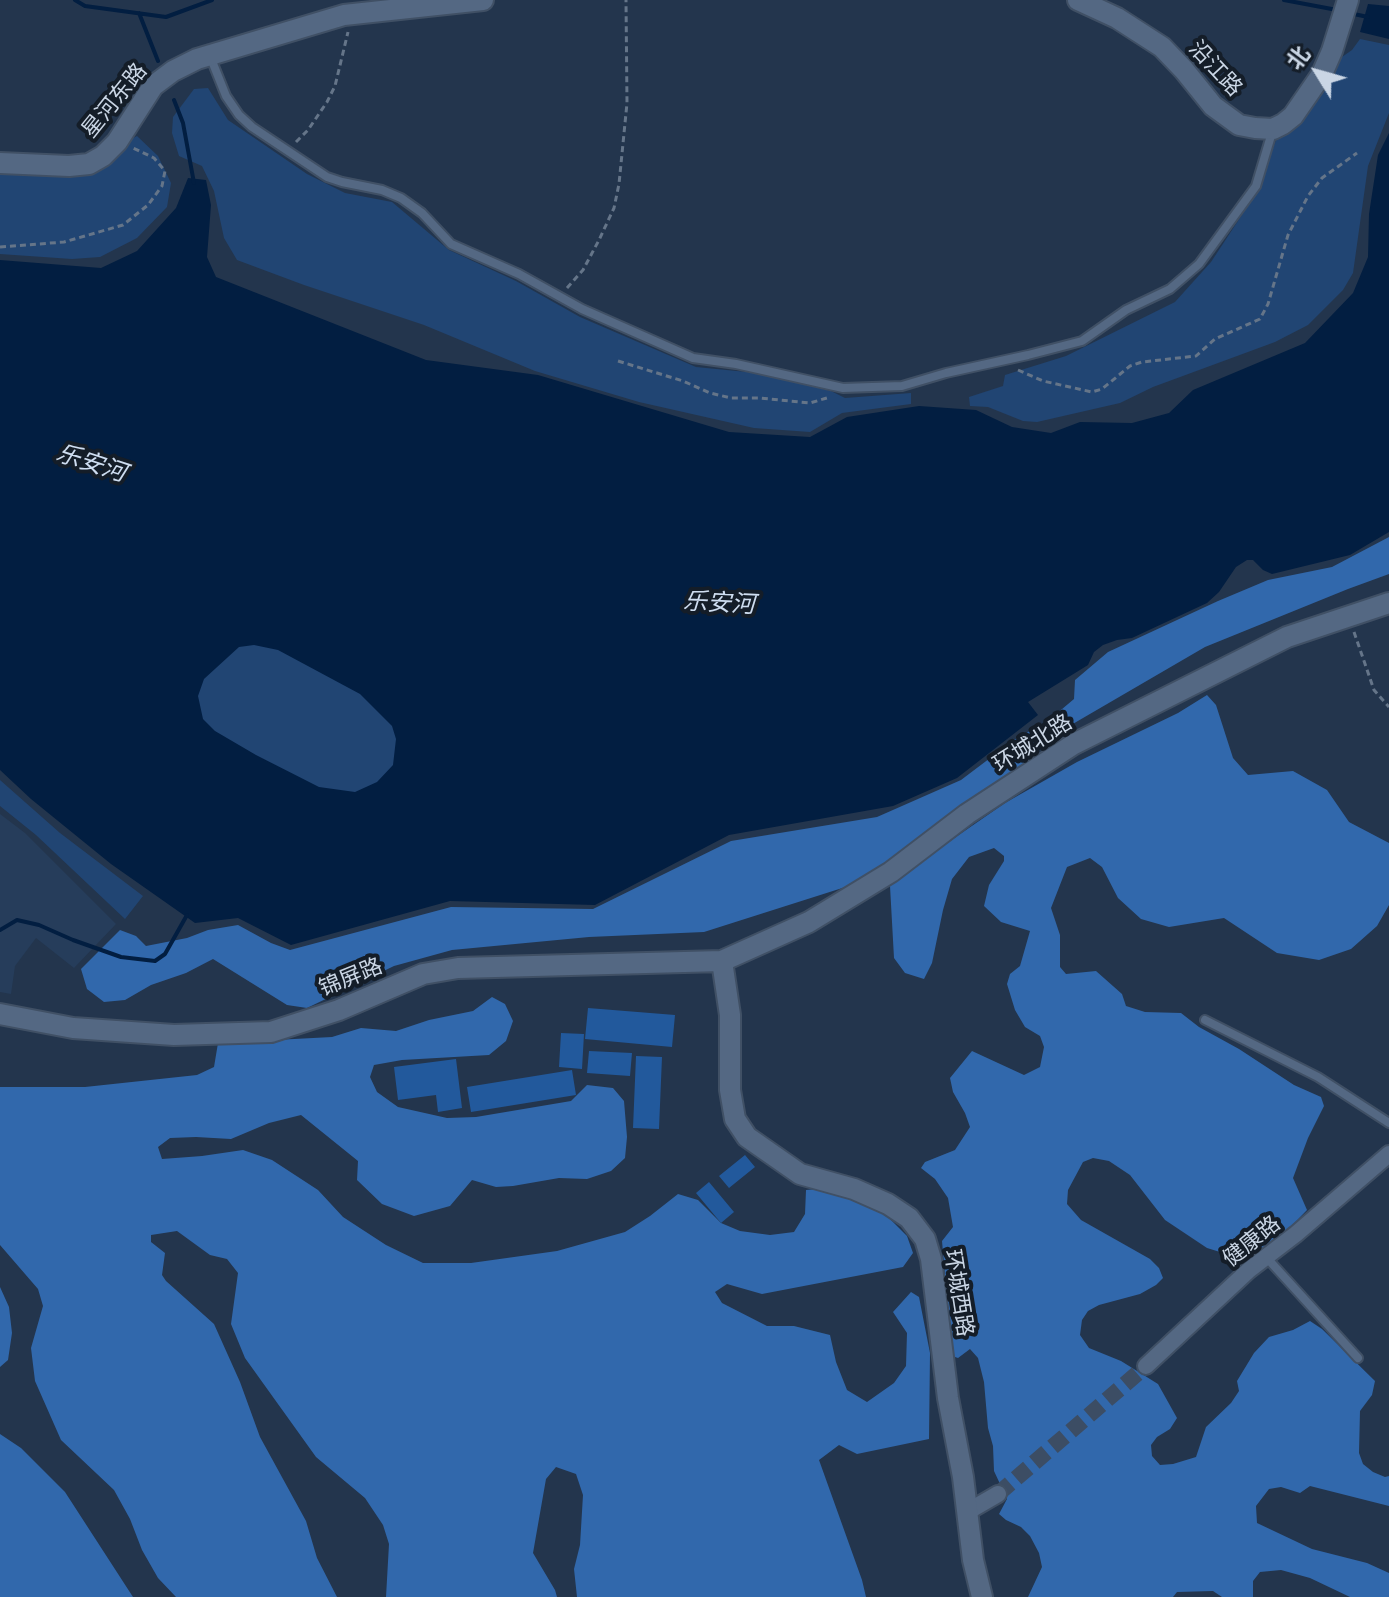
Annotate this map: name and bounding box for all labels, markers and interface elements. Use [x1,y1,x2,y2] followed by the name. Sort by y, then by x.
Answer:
[1277,32,1357,112] north arrow
[1183,36,1247,102] street label: 沿江路
[1279,40,1316,75] text: 北
[77,58,153,144] street label: 星河东路
[52,439,130,489] water label: 乐安河
[682,588,756,620] water label: 乐安河
[989,709,1077,779] street label: 环城北路
[315,953,387,1003] street label: 锦屏路
[1218,1211,1286,1273] street label: 健康路
[938,1247,978,1339] street label: 环城西路

